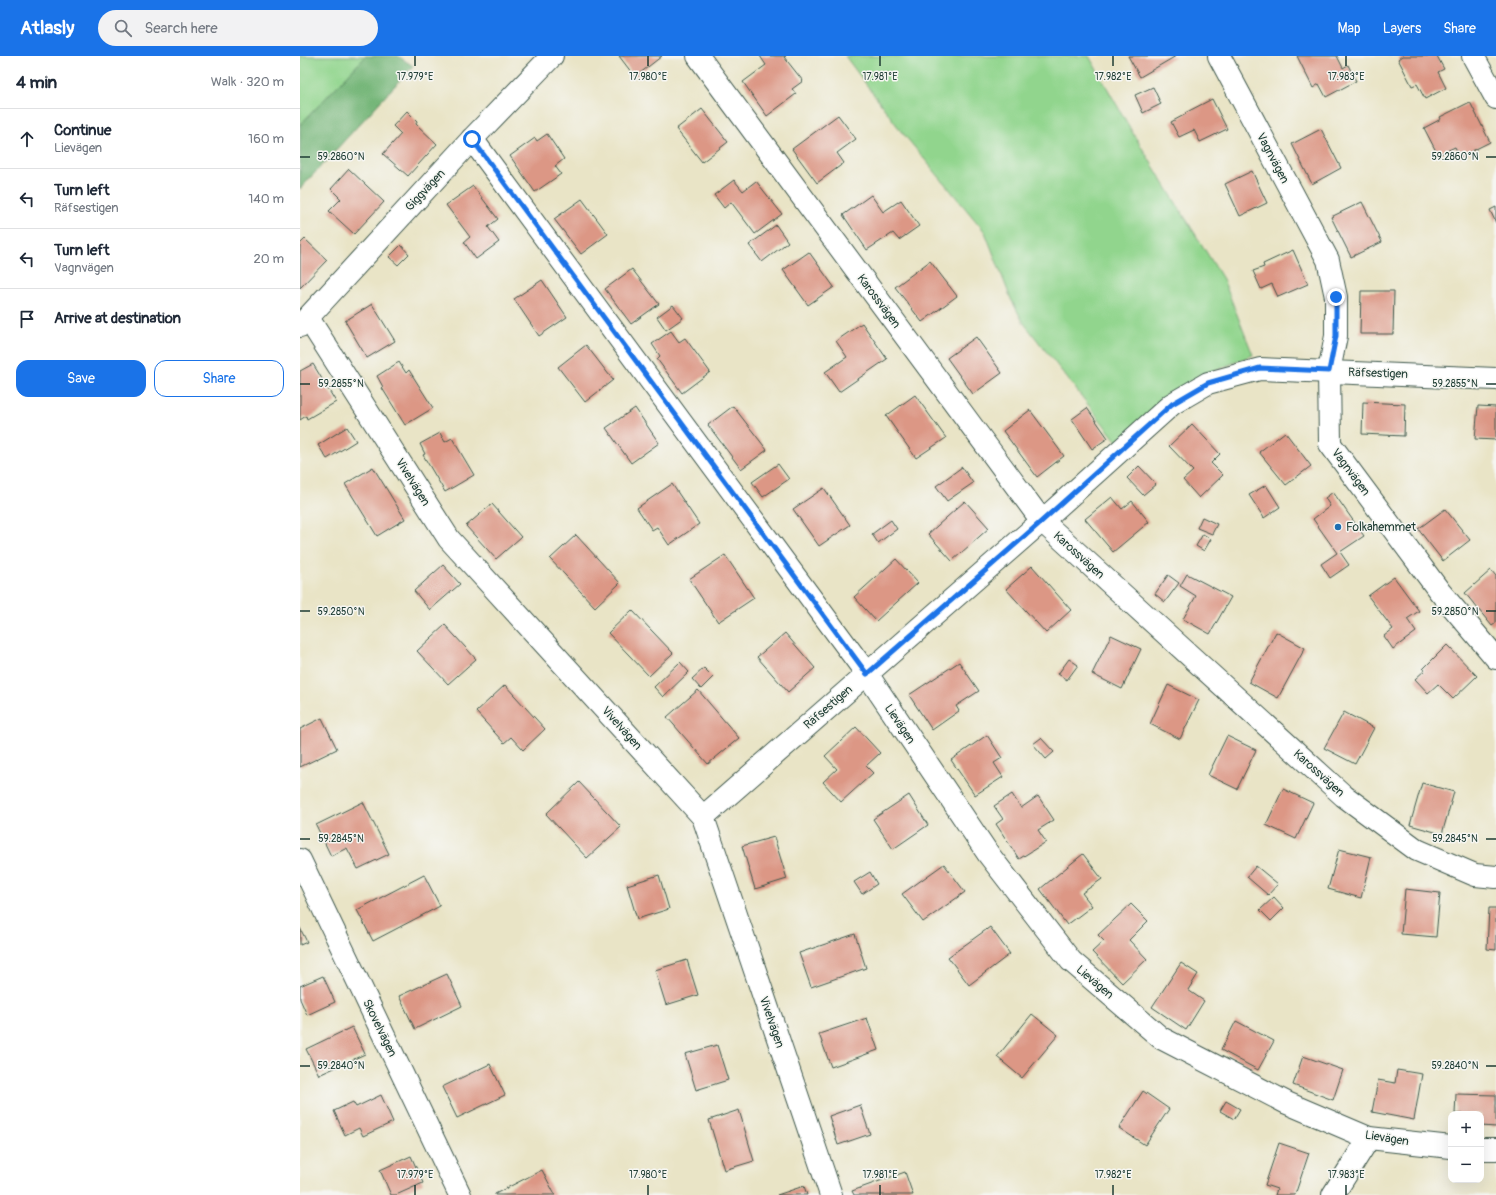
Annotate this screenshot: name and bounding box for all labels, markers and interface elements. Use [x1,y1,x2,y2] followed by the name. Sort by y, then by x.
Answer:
[98,10,378,46] search box
[20,16,74,40] text: Atlasly
[112,17,134,39] icon: search
[144,19,218,38] text: Search here
[1338,20,1361,37] text: Map
[1383,20,1421,37] text: Layers
[1443,20,1476,37] text: Share
[397,71,433,83] text: 17.979°E
[629,71,667,83] text: 17.980°E
[862,71,898,83] text: 17.981°E
[1095,71,1131,83] text: 17.982°E
[1328,71,1364,83] text: 17.983°E
[16,72,57,93] text: 4 min
[211,74,284,90] text: Walk · 320 m
[54,121,112,140] text: Continue
[16,128,38,150] icon: ahead
[463,130,481,148] route start
[1253,130,1292,186] street label: Vagnvägen
[248,131,284,147] text: 160 m
[54,140,102,156] text: Lievägen
[317,151,365,163] text: 59.2860°N
[1431,151,1479,163] text: 59.2860°N
[402,166,449,214] street label: Giggvägen
[54,181,110,200] text: Turn left
[16,188,38,210] icon: left
[248,191,284,207] text: 140 m
[54,200,119,216] text: Räfsestigen
[54,241,110,260] text: Turn left
[16,248,38,270] icon: left
[253,251,284,267] text: 20 m
[54,260,114,276] text: Vagnvägen
[853,271,904,331] street label: Karossvägen
[1327,288,1345,306] route end
[16,308,38,330] icon: arrive
[54,309,181,328] text: Arrive at destination
[16,360,146,397] button: Save
[154,360,284,397] button: Share
[1348,365,1408,382] street label: Räfsestigen
[318,378,364,390] text: 59.2855°N
[1432,378,1478,390] text: 59.2855°N
[1328,446,1373,499] street label: Vagnvägen
[392,456,433,509] street label: Vivelvägen
[1346,520,1416,535] place label: Folkahemmet
[1333,522,1343,532] marker: Folkahemmet
[1050,529,1107,582] street label: Karossvägen
[318,606,365,618] text: 59.2850°N
[1432,606,1479,618] text: 59.2850°N
[801,682,856,733] street label: Räfsestigen
[881,702,918,747] street label: Lievägen
[598,703,645,753] street label: Vivelvägen
[1290,747,1347,800] street label: Karossvägen
[318,833,364,845] text: 59.2845°N
[1432,833,1478,845] text: 59.2845°N
[1073,962,1117,1003] street label: Lievägen
[756,994,787,1050] street label: Vivelvägen
[359,997,400,1060] street label: Skovelvägen
[317,1060,365,1072] text: 59.2840°N
[1431,1060,1479,1072] text: 59.2840°N
[1448,1111,1484,1183] map controls
[1448,1111,1484,1147] button: +
[1364,1128,1410,1149] street label: Lievägen
[1448,1147,1484,1183] button: −
[397,1169,433,1181] text: 17.979°E
[629,1169,667,1181] text: 17.980°E
[862,1169,898,1181] text: 17.981°E
[1095,1169,1131,1181] text: 17.982°E
[1328,1169,1364,1181] text: 17.983°E

